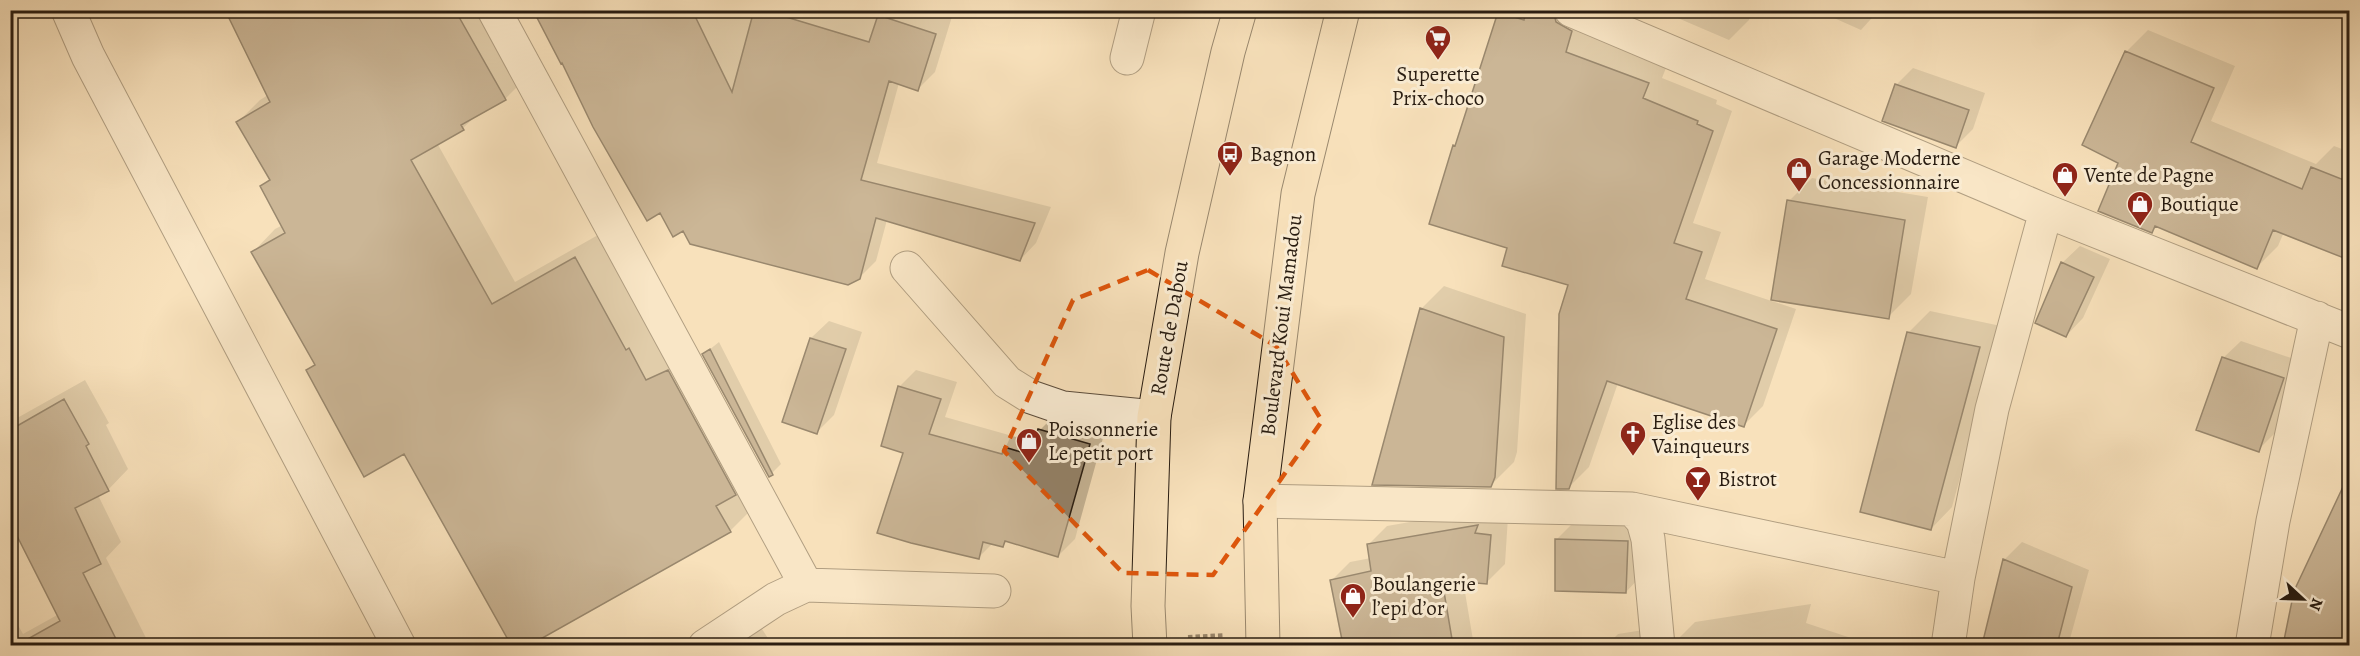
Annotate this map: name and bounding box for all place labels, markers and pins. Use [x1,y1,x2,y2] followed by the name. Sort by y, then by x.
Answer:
[1423,23,1453,61] supermarket icon: Superette Prix-choco
[1392,60,1484,112] place label: Superette Prix-choco
[1215,139,1245,177] bus stop icon: Bagnon
[1250,140,1316,168] place label: Bagnon
[1818,144,1961,196] place label: Garage Moderne Concessionnaire
[1784,155,1814,193] shop icon: Garage Moderne Concessionnaire
[2050,160,2080,198] shop icon: Vente de Pagne
[2083,161,2214,189] place label: Vente de Pagne
[2125,189,2155,227] shop icon: Boutique
[2160,190,2239,218] place label: Boutique
[1651,408,1750,460] place label: Eglise des Vainqueurs
[1048,415,1158,467] place label: Poissonnerie Le petit port
[1618,419,1648,457] church icon: Eglise des Vainqueurs
[1014,426,1044,464] shop icon: Poissonnerie Le petit port
[1683,464,1713,502] bar icon: Bistrot
[1718,465,1777,493] place label: Bistrot
[1372,570,1476,622] place label: Boulangerie l’epi d’or
[1338,581,1368,619] shop icon: Boulangerie l’epi d’or

